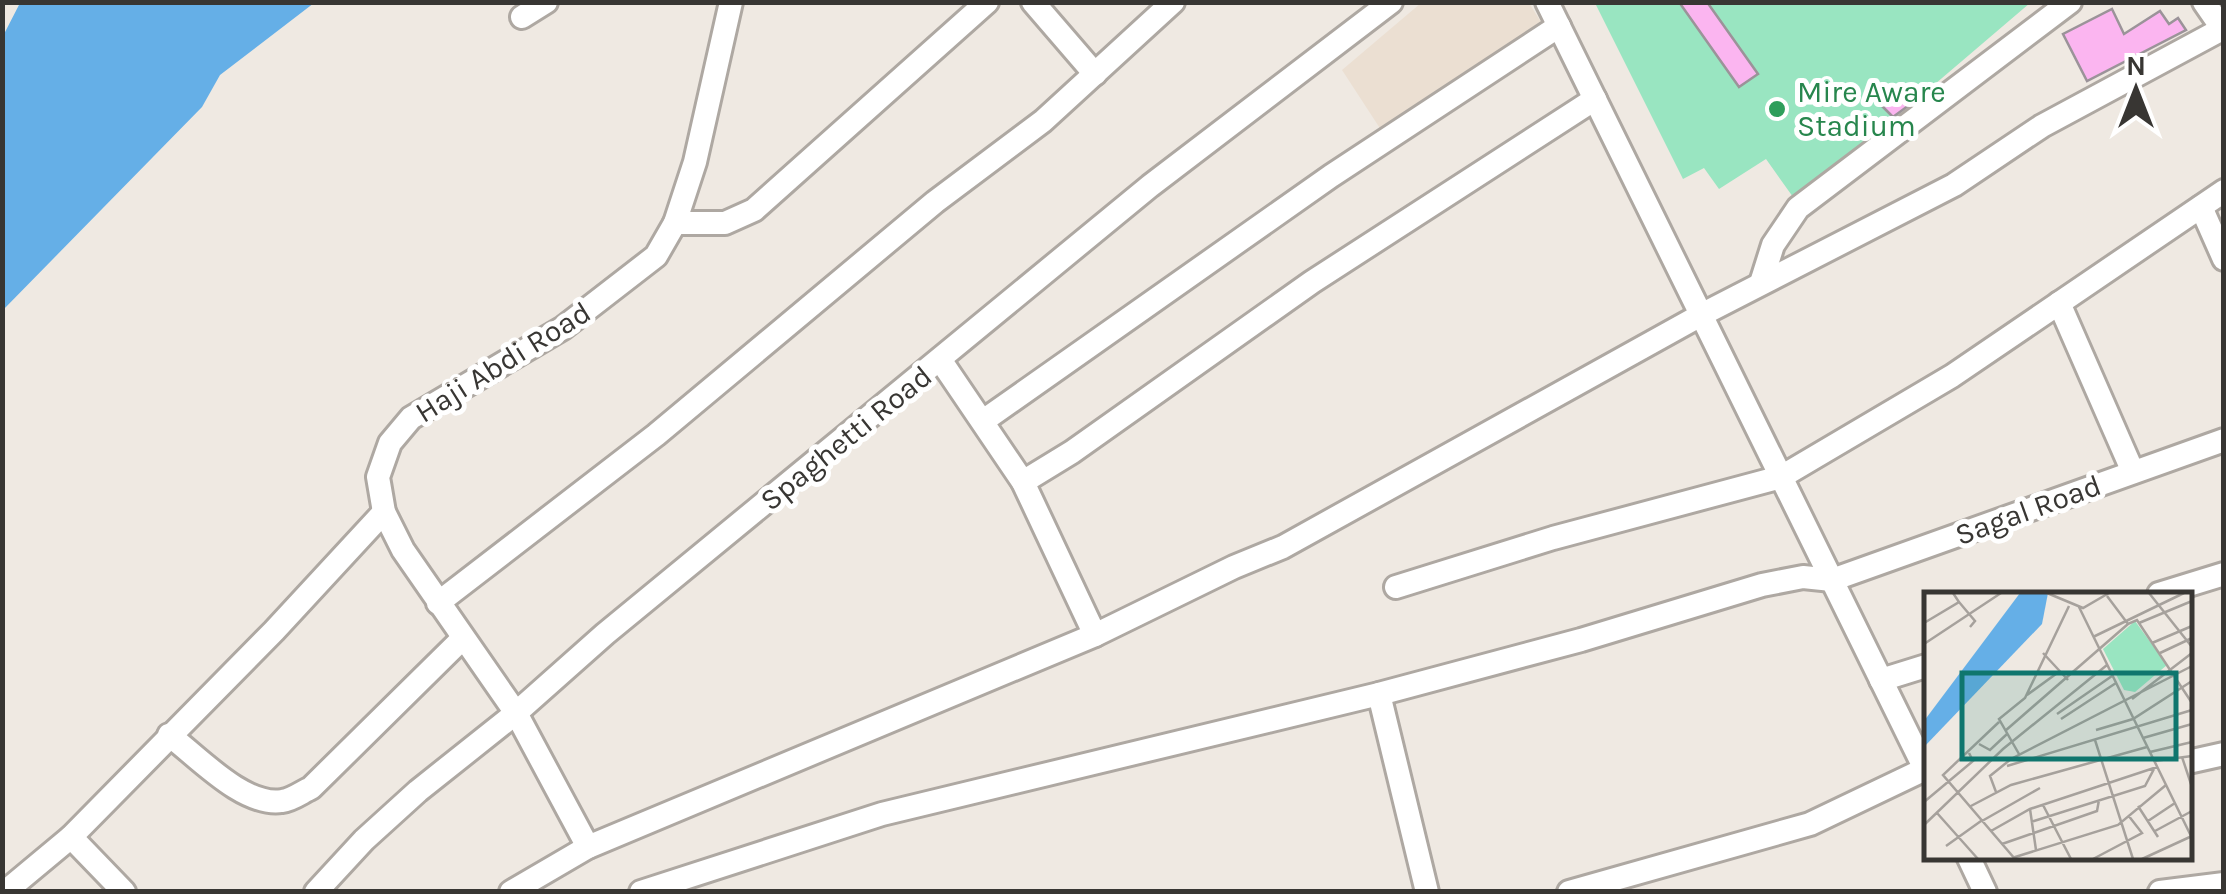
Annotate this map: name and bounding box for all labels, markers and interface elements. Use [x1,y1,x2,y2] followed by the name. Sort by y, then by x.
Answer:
[2086,40,2186,140] north arrow
[2126,49,2146,82] text: N
[1797,74,1946,144] place label: Mire Aware Stadium
[1766,98,1788,120] marker: Mire Aware Stadium
[409,294,597,430] street label: Haji Abdi Road
[753,358,939,518] street label: Spaghetti Road
[1950,467,2106,553] street label: Sagal Road
[1924,592,2191,859] inset map

